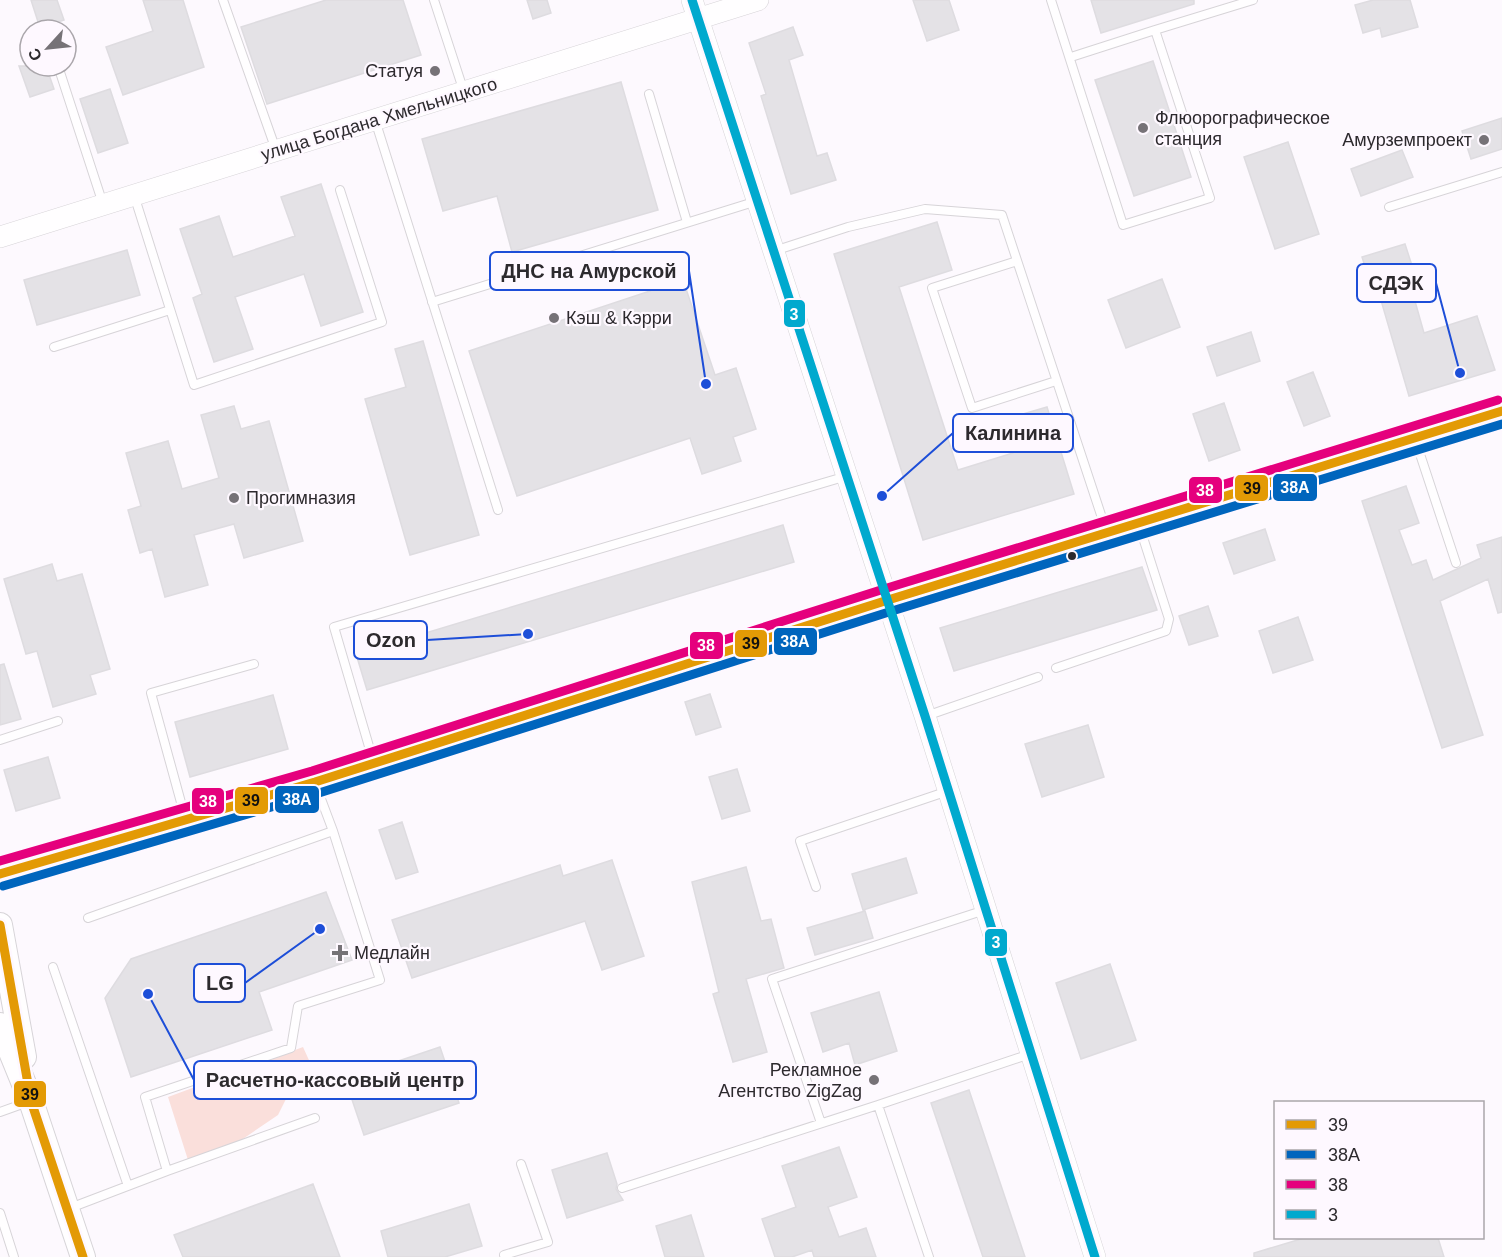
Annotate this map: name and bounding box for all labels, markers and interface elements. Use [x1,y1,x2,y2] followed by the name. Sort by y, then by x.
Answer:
[18,18,78,78] north arrow
[25,45,45,64] text: С
[365,61,423,81] place label: Статуя
[428,64,442,78] marker: Статуя
[259,74,499,164] street label: улица Богдана Хмельницкого
[1155,108,1330,149] place label: Флюорографическое станция
[1136,121,1150,135] marker: Флюорографическое станция
[1342,130,1472,150] place label: Амурземпроект
[1477,133,1491,147] marker: Амурземпроект
[490,252,689,290] callout: ДНС на Амурской
[502,260,676,282] text: ДНС на Амурской
[1357,264,1436,302] callout: СДЭК
[1369,272,1424,294] text: СДЭК
[783,299,806,328] line badge: 3
[790,306,799,323] text: 3
[566,308,672,328] place label: Кэш & Кэрри
[547,311,561,325] marker: Кэш & Кэрри
[953,414,1073,452] callout: Калинина
[965,422,1062,444] text: Калинина
[1272,473,1318,502] line badge: 38А
[1234,474,1269,502] line badge: 39
[1188,476,1223,504] line badge: 38
[1280,479,1310,496] text: 38А
[1243,480,1261,497] text: 39
[1196,482,1214,499] text: 38
[246,488,356,508] place label: Прогимназия
[227,491,241,505] marker: Прогимназия
[1066,550,1078,562] unlabelled marker
[354,621,427,659] callout: Ozon
[773,627,818,656] line badge: 38А
[366,629,416,651] text: Ozon
[734,629,768,658] line badge: 39
[689,631,724,660] line badge: 38
[780,633,810,650] text: 38А
[742,635,760,652] text: 39
[697,637,715,654] text: 38
[274,785,320,814] line badge: 38А
[234,786,269,815] line badge: 39
[191,787,225,815] line badge: 38
[282,791,312,808] text: 38А
[242,792,260,809] text: 39
[199,793,217,810] text: 38
[984,928,1008,957] line badge: 3
[992,934,1001,951] text: 3
[354,943,430,963] place label: Медлайн
[331,944,349,962] marker: Медлайн
[194,964,245,1002] callout: LG
[206,972,234,994] text: LG
[718,1060,862,1101] place label: Рекламное Агентство ZigZag
[194,1061,476,1099] callout: Расчетно-кассовый центр
[206,1069,464,1091] text: Расчетно-кассовый центр
[867,1073,881,1087] marker: Рекламное Агентство ZigZag
[13,1080,47,1108] line badge: 39
[21,1086,39,1103] text: 39
[1274,1101,1484,1239] legend
[1328,1115,1348,1135] text: 39
[1328,1145,1360,1165] text: 38А
[1328,1175,1348,1195] text: 38
[1328,1205,1338,1225] text: 3

